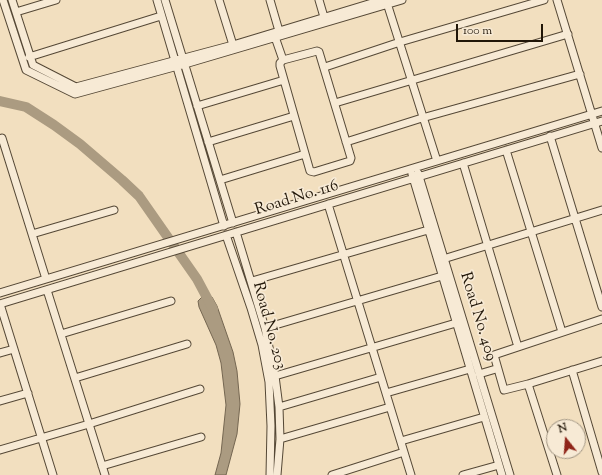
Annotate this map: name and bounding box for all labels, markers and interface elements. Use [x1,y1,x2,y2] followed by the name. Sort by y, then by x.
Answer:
[458,16,545,42] scale bar
[463,22,492,40] text: 100 m
[253,177,341,221] street label: Road No. 116
[454,270,500,364] street label: Road No. 409
[247,280,289,372] street label: Road No. 203
[546,419,586,459] north arrow
[556,420,569,437] text: N

